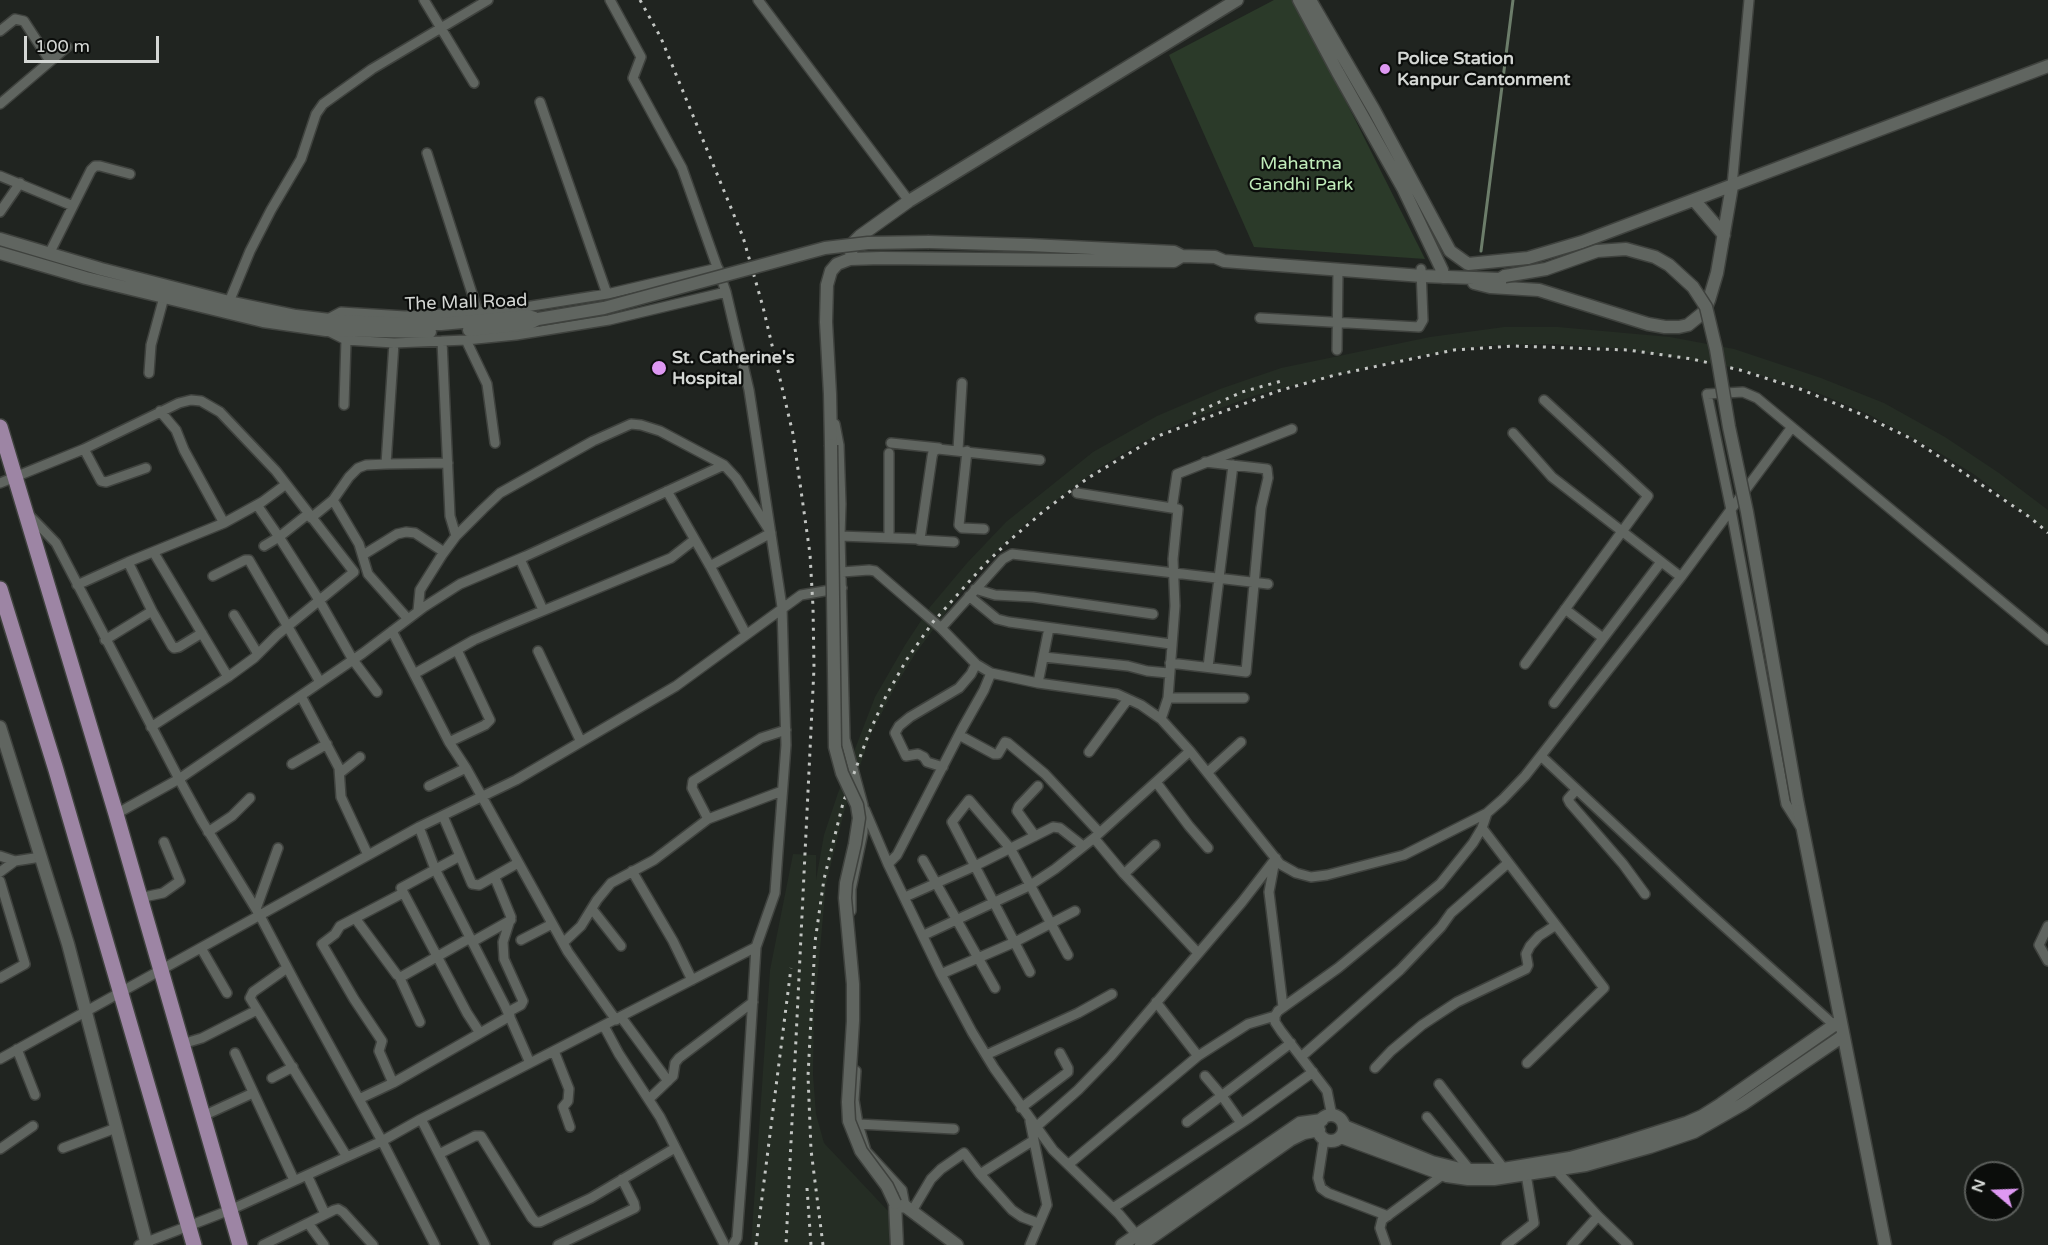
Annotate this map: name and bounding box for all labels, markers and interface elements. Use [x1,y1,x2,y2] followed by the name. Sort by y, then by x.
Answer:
[27,24,162,62] scale bar
[35,35,90,57] text: 100 m
[1397,48,1570,90] place label: Police Station Kanpur Cantonment
[1378,62,1392,76] marker: Police Station Kanpur Cantonment
[1249,153,1353,195] park label: Mahatma Gandhi Park
[404,290,528,316] street label: The Mall Road
[672,347,795,389] place label: St. Catherine's Hospital
[650,359,668,377] marker: St. Catherine's Hospital
[1964,1161,2024,1221] north arrow
[1967,1176,1990,1195] text: N

